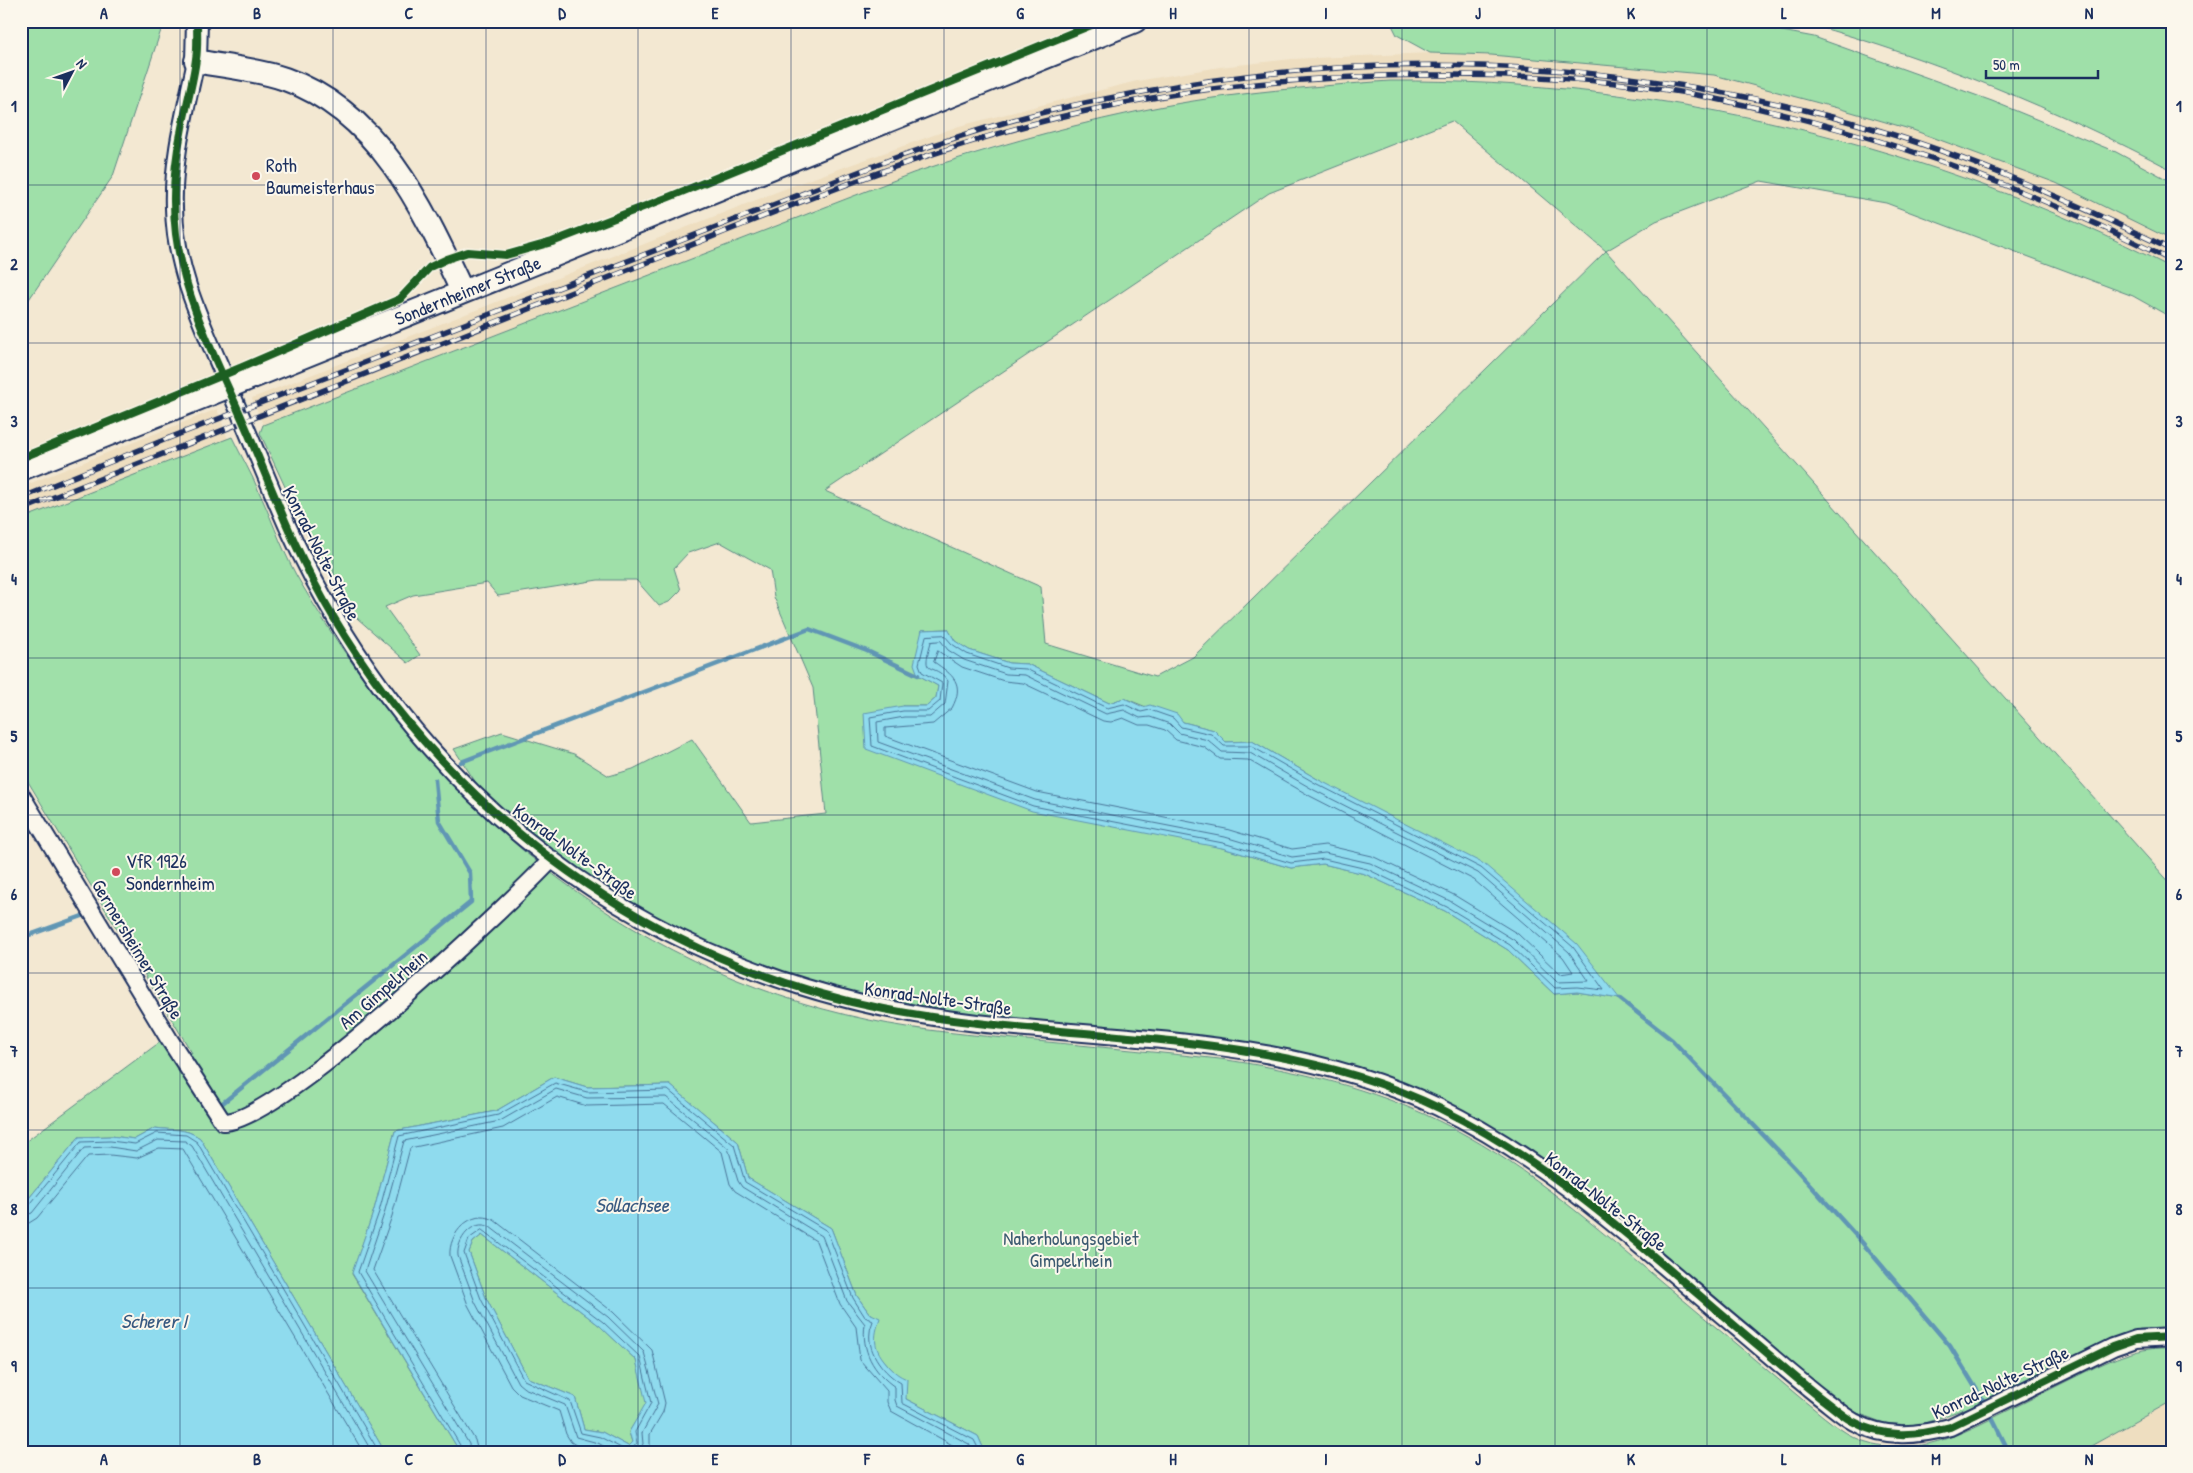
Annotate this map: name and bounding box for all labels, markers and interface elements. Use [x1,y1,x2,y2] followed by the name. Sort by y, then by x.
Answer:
[100,2,108,24] text: A
[253,2,261,24] text: B
[405,2,414,24] text: C
[558,2,566,24] text: D
[711,2,719,24] text: E
[863,2,871,24] text: F
[1016,2,1024,24] text: G
[1169,2,1177,24] text: H
[1324,2,1328,24] text: I
[1475,2,1481,24] text: J
[1627,2,1636,24] text: K
[1781,2,1787,24] text: L
[1931,2,1941,24] text: M
[2085,2,2094,24] text: N
[48,48,98,98] north arrow
[1986,48,2098,80] scale bar
[73,54,92,73] text: N
[1993,54,2020,75] text: 50 m
[11,95,17,117] text: 1
[2176,95,2182,117] text: 1
[266,152,375,200] place label: Roth Baumeisterhaus
[250,170,262,182] marker: Roth Baumeisterhaus
[391,249,545,331] street label: Sondernheimer Straße
[10,253,18,275] text: 2
[2175,253,2183,275] text: 2
[10,410,18,432] text: 3
[2175,410,2183,432] text: 3
[277,481,367,625] street label: Konrad-Nolte-Straße
[11,568,17,590] text: 4
[2176,568,2182,590] text: 4
[11,725,18,747] text: 5
[2176,725,2183,747] text: 5
[507,797,643,905] street label: Konrad-Nolte-Straße
[126,848,215,896] place label: VfR 1926 Sondernheim
[110,866,122,878] marker: VfR 1926 Sondernheim
[86,874,190,1024] street label: Germersheimer Straße
[11,883,18,905] text: 6
[2176,883,2183,905] text: 6
[333,943,433,1035] street label: Am Gimpelrhein
[863,975,1014,1021] street label: Konrad-Nolte-Straße
[9,1040,18,1062] text: 7
[2174,1040,2183,1062] text: 7
[1540,1145,1673,1257] street label: Konrad-Nolte-Straße
[595,1191,670,1218] water label: Sollachsee
[11,1198,18,1220] text: 8
[2176,1198,2183,1220] text: 8
[1003,1225,1139,1273] park label: Naherholungsgebiet Gimpelrhein
[121,1307,189,1334] water label: Scherer I
[1927,1339,2073,1425] street label: Konrad-Nolte-Straße
[11,1355,17,1377] text: 9
[2176,1355,2182,1377] text: 9
[100,1448,108,1470] text: A
[253,1448,261,1470] text: B
[405,1448,414,1470] text: C
[558,1448,566,1470] text: D
[711,1448,719,1470] text: E
[863,1448,871,1470] text: F
[1016,1448,1024,1470] text: G
[1169,1448,1177,1470] text: H
[1324,1448,1328,1470] text: I
[1475,1448,1481,1470] text: J
[1627,1448,1636,1470] text: K
[1781,1448,1787,1470] text: L
[1931,1448,1941,1470] text: M
[2085,1448,2094,1470] text: N

